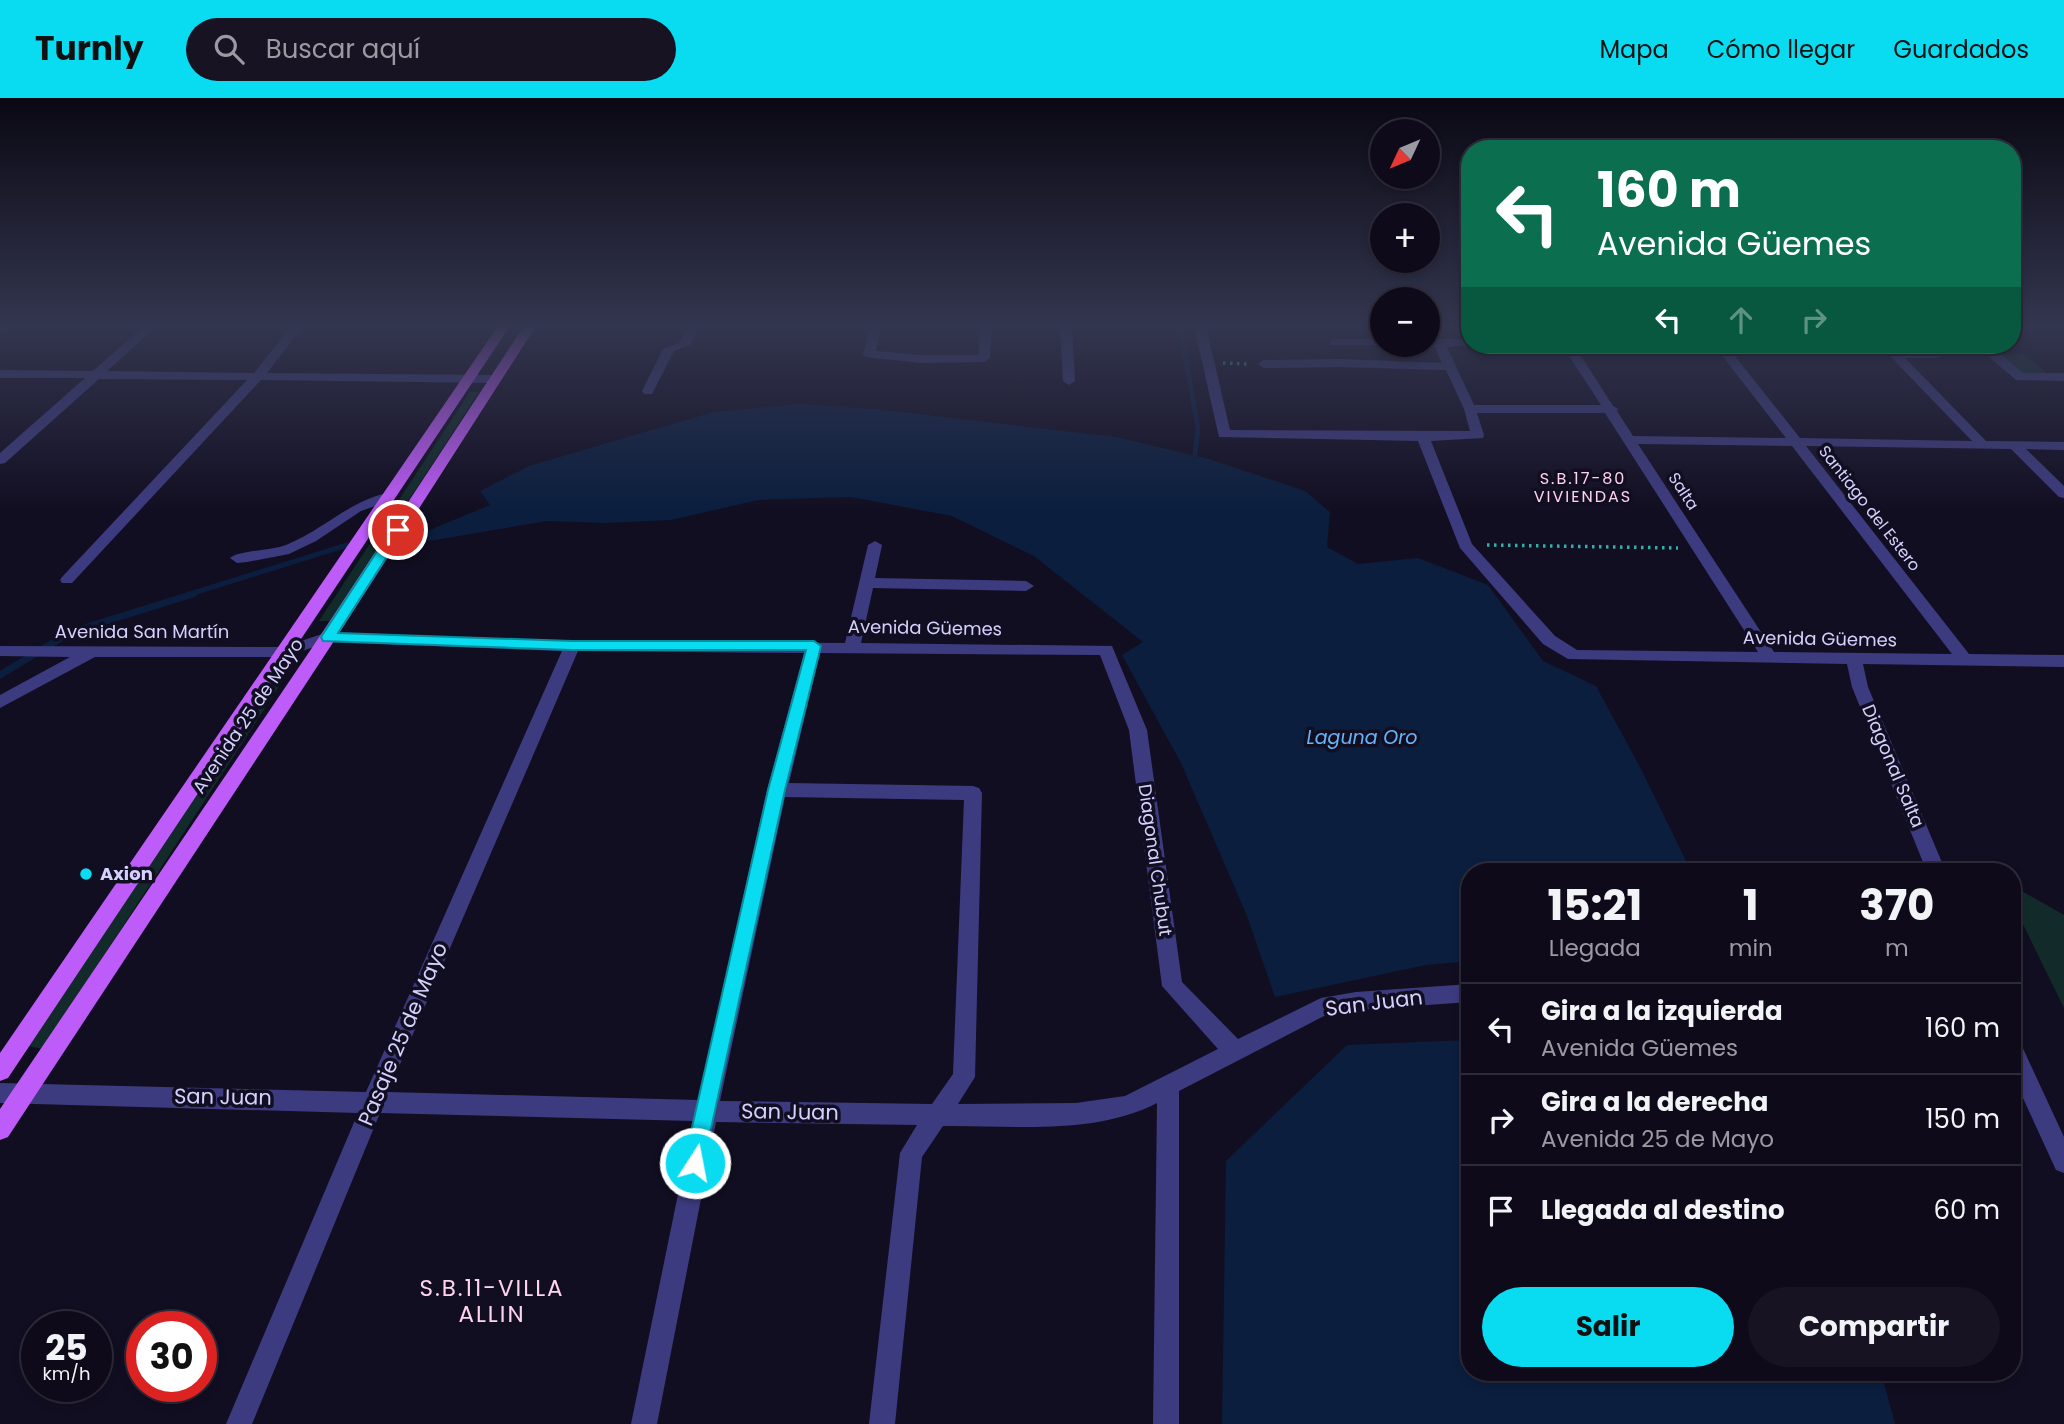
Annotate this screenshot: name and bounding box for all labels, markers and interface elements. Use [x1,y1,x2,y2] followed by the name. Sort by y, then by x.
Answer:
[186,18,676,81] search box
[35,25,144,72] text: Turnly
[210,30,248,68] icon: search
[266,31,420,67] text: Buscar aquí
[1599,33,1669,66] text: Mapa
[1707,33,1855,66] text: Cómo llegar
[1893,33,2029,66] text: Guardados
[1370,119,1440,189] north arrow
[1370,119,1440,357] map controls
[1597,156,1741,224] text: 160 m
[1482,168,1573,259] icon: left
[1370,203,1440,273] button: +
[1597,221,1871,266] text: Avenida Güemes
[1370,287,1440,357] button: −
[1649,301,1687,339] icon: left
[1722,301,1760,339] icon: ahead
[1795,301,1833,339] icon: right
[1813,441,1926,576] street label: Santiago del Estero
[1534,467,1632,508] district label: S.B.17-80 VIVIENDAS
[1663,468,1704,515] street label: Salta
[368,500,428,560] pin
[379,511,417,549] icon: arrive
[848,614,1002,641] street label: Avenida Güemes
[55,619,229,644] street label: Avenida San Martín
[1743,625,1897,652] street label: Avenida Güemes
[186,633,309,798] street label: Avenida 25 de Mayo
[1856,700,1931,831] street label: Diagonal Salta
[1307,724,1417,751] water label: Laguna Oro
[1132,782,1179,937] street label: Diagonal Chubut
[100,861,153,886] place label: Axion
[78,866,94,882] marker: Axion
[1547,876,1642,935] text: 15:21
[1743,876,1759,935] text: 1
[1859,876,1935,935] text: 370
[1549,932,1641,964] text: Llegada
[1729,932,1773,964] text: min
[1885,932,1909,964] text: m
[351,938,454,1130] street label: Pasaje 25 de Mayo
[1324,982,1424,1023] street label: San Juan
[1541,993,1783,1029] text: Gira a la izquierda
[1482,1010,1520,1048] icon: left
[1925,1010,2000,1046] text: 160 m
[1541,1032,1738,1064] text: Avenida Güemes
[174,1081,272,1112] street label: San Juan
[1541,1084,1769,1120] text: Gira a la derecha
[741,1096,839,1127] street label: San Juan
[1482,1101,1520,1139] icon: right
[1925,1101,2000,1137] text: 150 m
[1541,1123,1774,1155] text: Avenida 25 de Mayo
[658,1126,732,1200] position arrow
[1482,1192,1520,1230] icon: arrive
[1541,1192,1785,1228] text: Llegada al destino
[1933,1192,2000,1228] text: 60 m
[419,1272,565,1330] district label: S.B.11-VILLA ALLIN
[1482,1287,1734,1367] button: Salir
[1748,1287,2000,1367] button: Compartir
[126,1311,217,1402] speed limit sign: 30
[45,1323,88,1372] text: 25
[43,1361,90,1386] text: km/h

